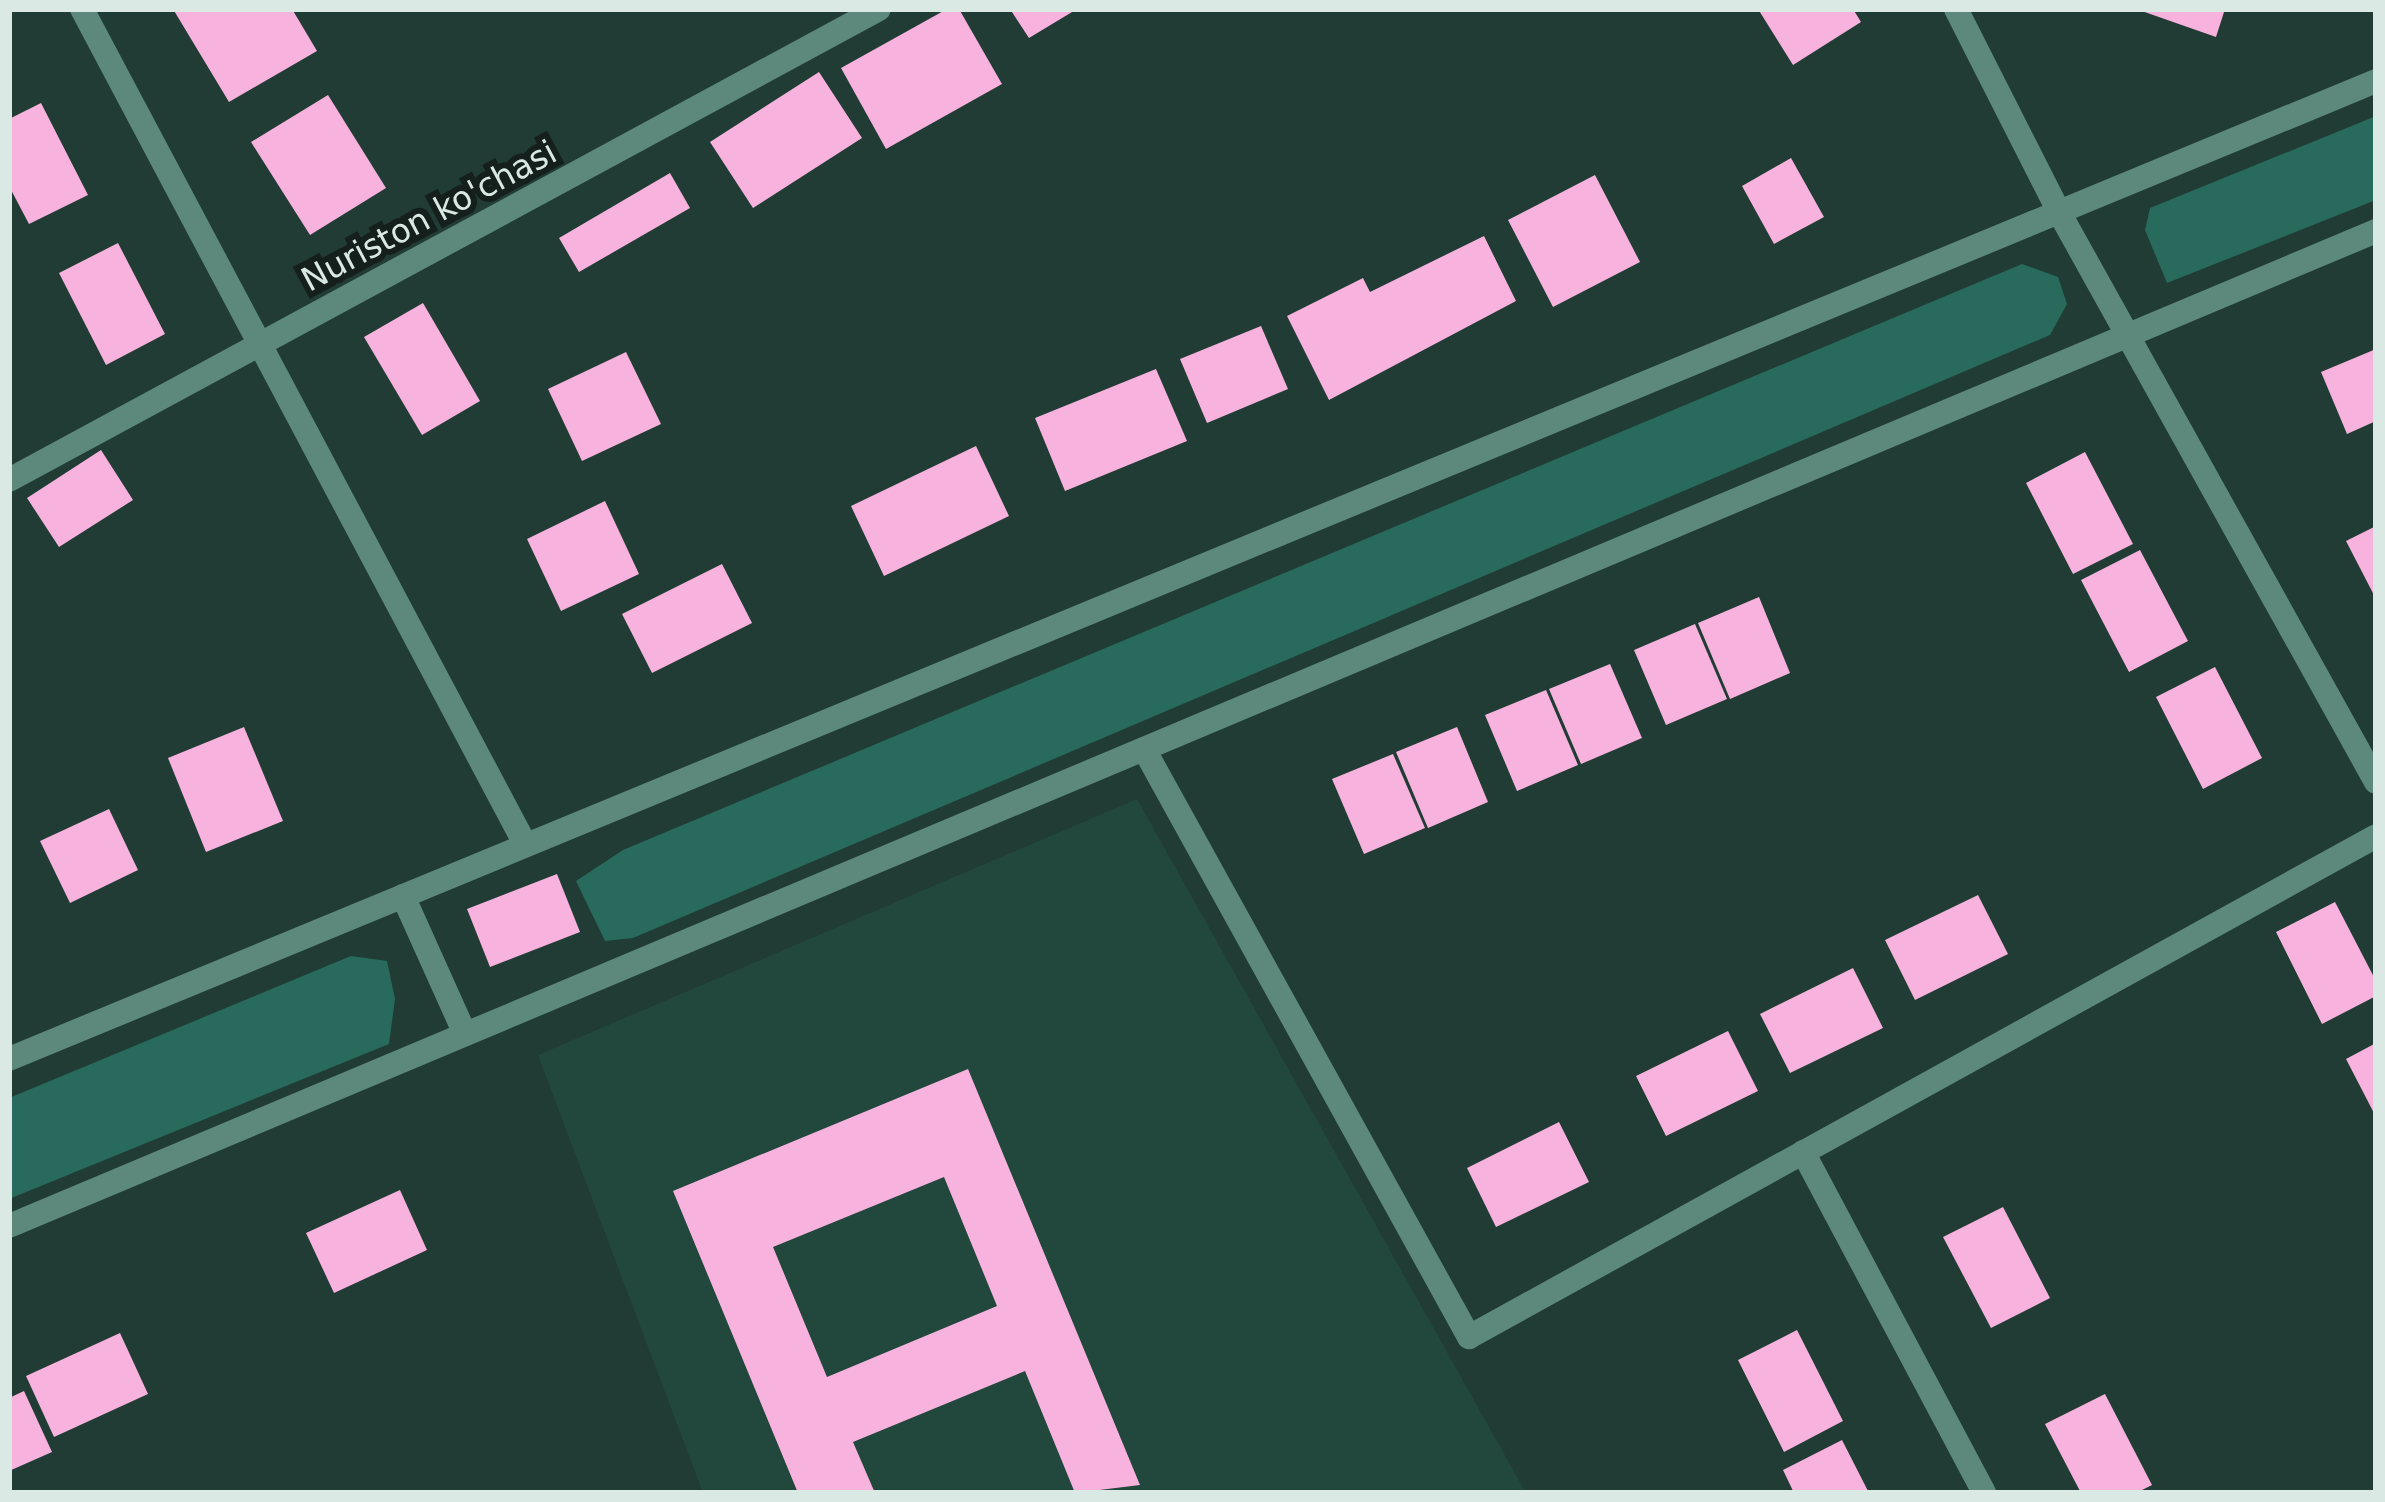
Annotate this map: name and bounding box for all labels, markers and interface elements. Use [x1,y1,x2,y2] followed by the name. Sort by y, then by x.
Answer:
[295,132,563,300] street label: Nuriston ko'chasi

